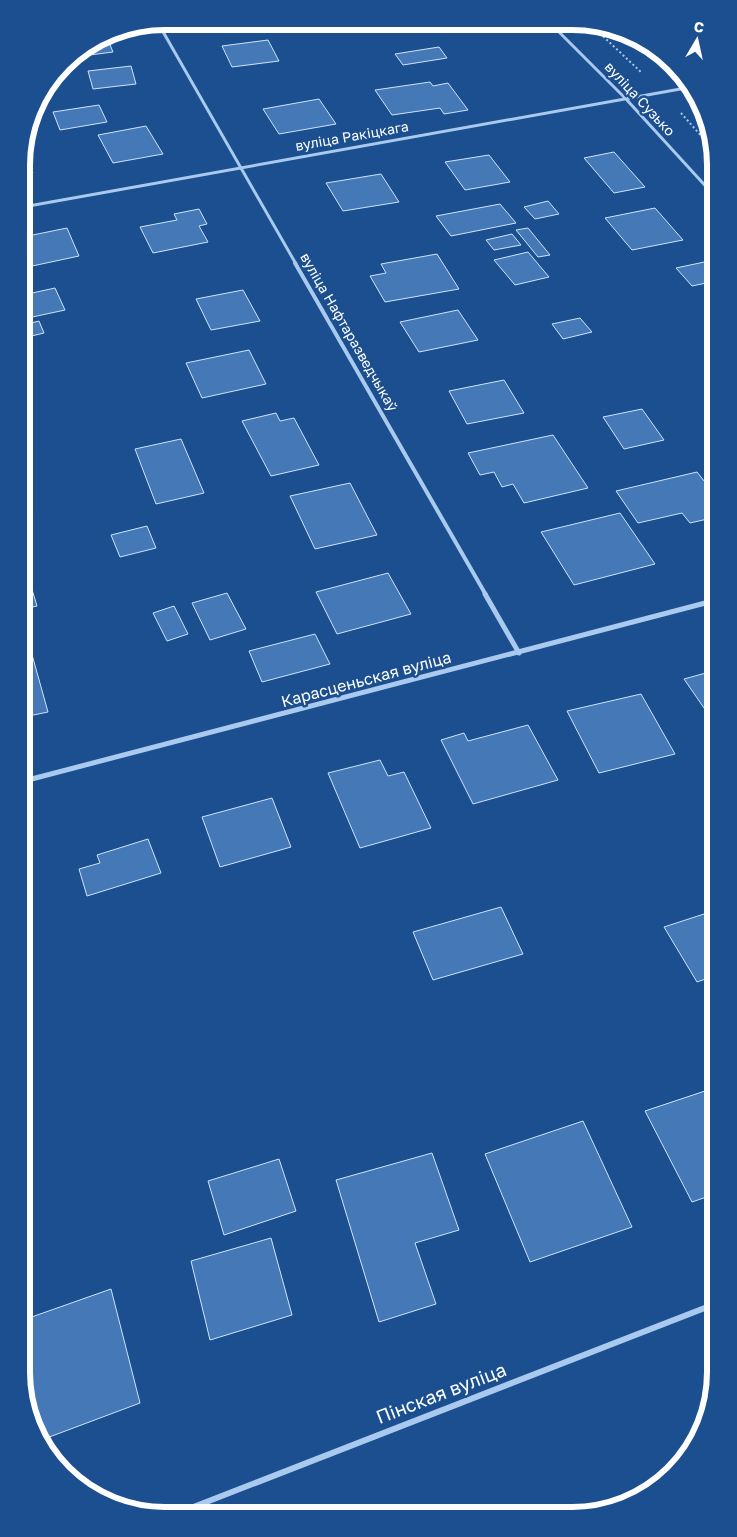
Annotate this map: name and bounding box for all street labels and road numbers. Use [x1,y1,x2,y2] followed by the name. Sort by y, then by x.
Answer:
[602,58,679,139] street label: вуліца Сузько
[294,117,410,154] street label: вуліца Ракіцкага
[297,250,402,414] street label: вуліца Нафтаразведчыкаў
[279,647,453,711] street label: Карасценьская вуліца
[372,1357,509,1428] street label: Пінская вуліца

